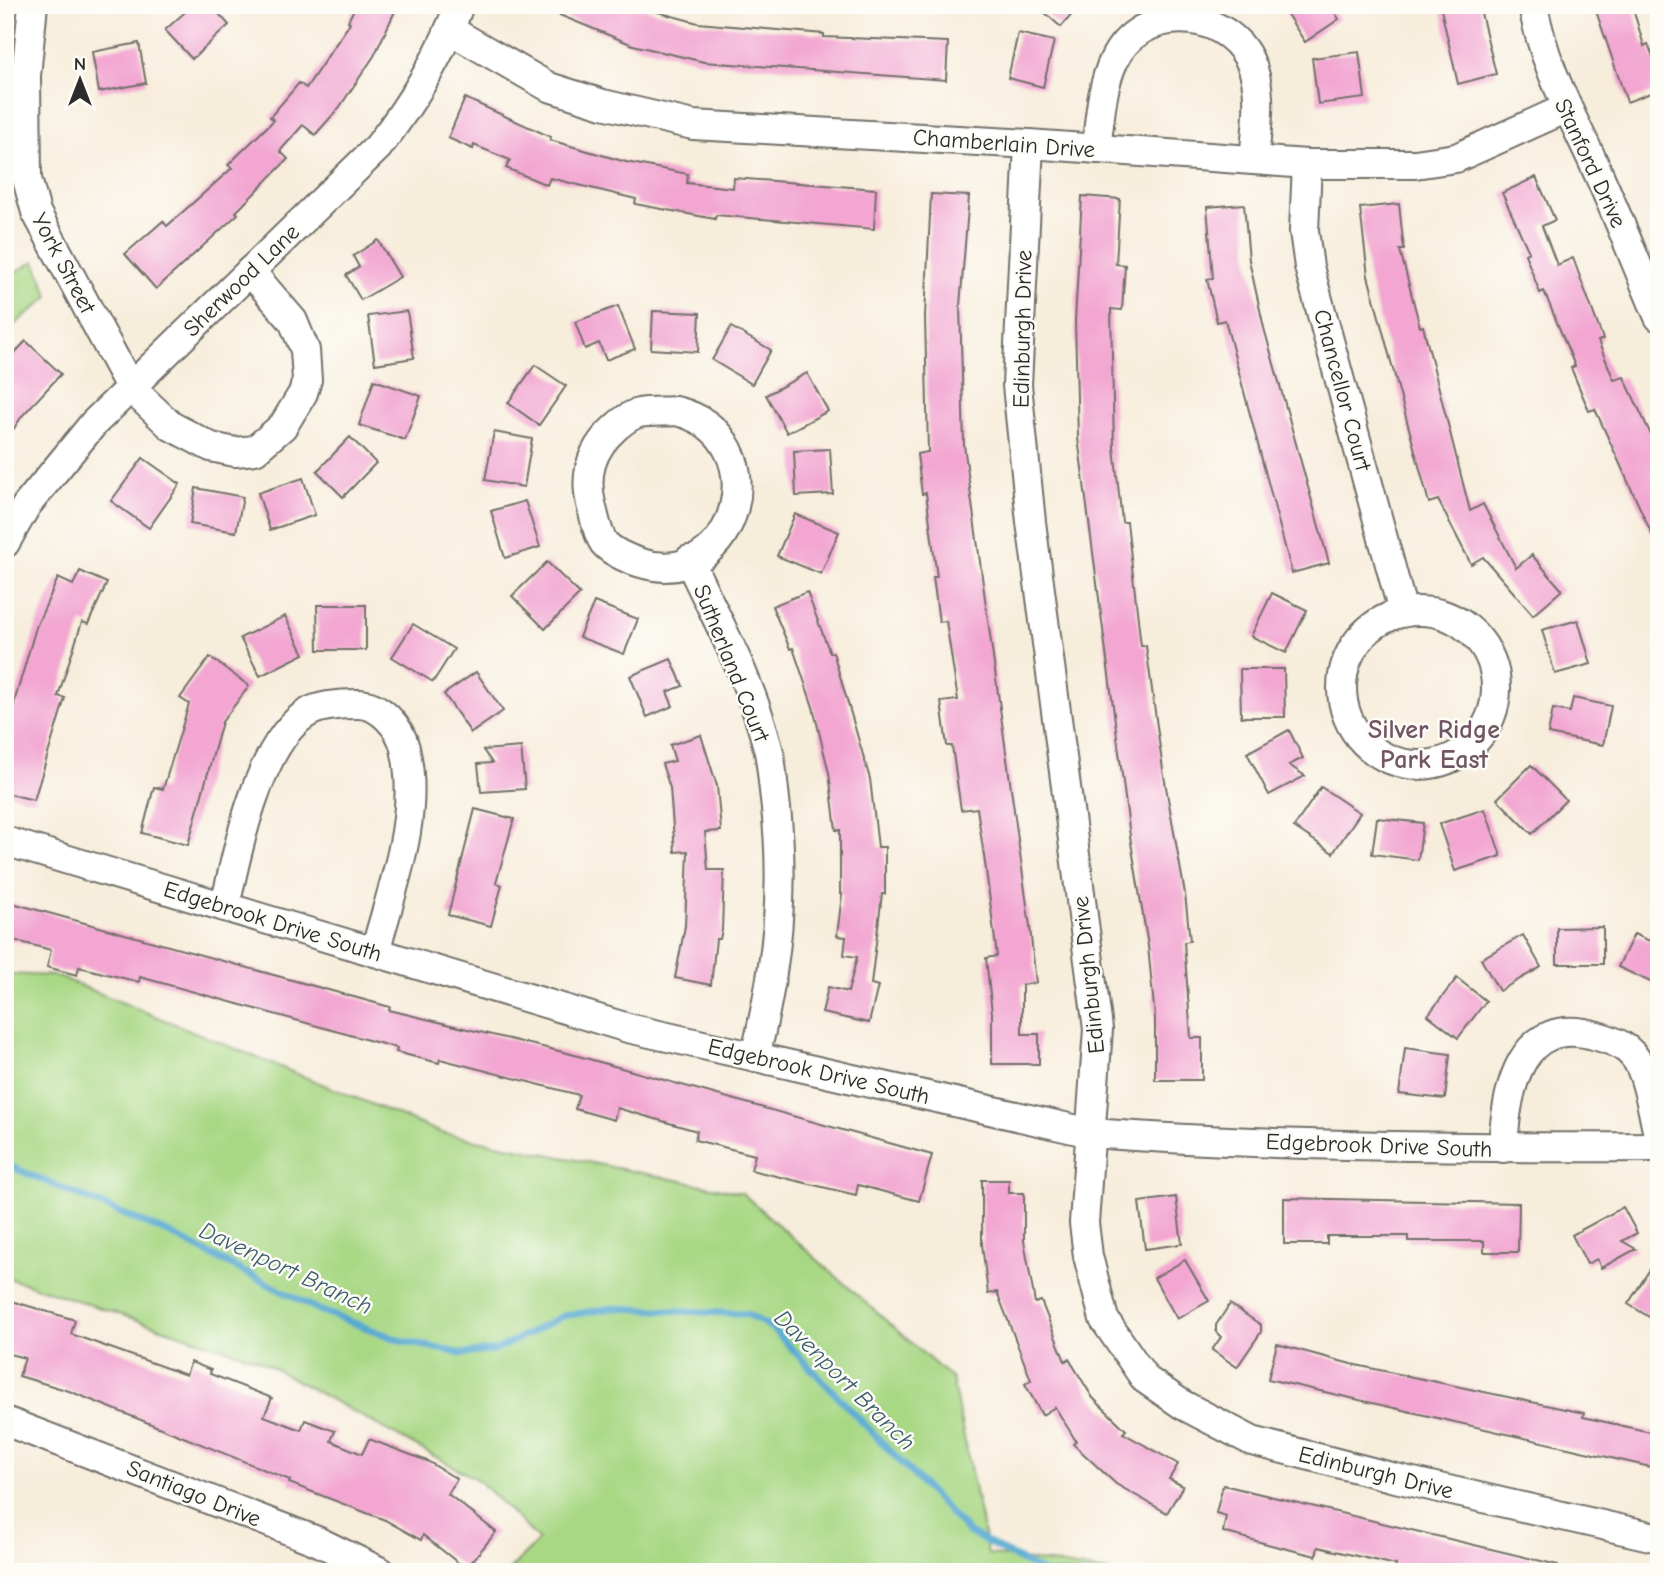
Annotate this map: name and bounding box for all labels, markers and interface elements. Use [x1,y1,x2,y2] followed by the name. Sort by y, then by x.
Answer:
[46,46,116,116] north arrow
[74,53,86,75] text: N
[1549,94,1632,232] street label: Stanford Drive
[912,124,1096,163] street label: Chamberlain Drive
[26,208,102,319] street label: York Street
[178,218,305,342] street label: Sherwood Lane
[1008,250,1037,408] street label: Edinburgh Drive
[1308,306,1377,475] street label: Chancellor Court
[688,581,776,747] street label: Sutherland Court
[1368,715,1500,775] district label: Silver Ridge Park East
[161,875,385,968] street label: Edgebrook Drive South
[1067,895,1110,1055] street label: Edinburgh Drive
[705,1033,932,1110] street label: Edgebrook Drive South
[1265,1128,1493,1163] street label: Edgebrook Drive South
[195,1216,377,1320] water label: Davenport Branch
[769,1304,921,1456] water label: Davenport Branch
[1296,1440,1456,1505] street label: Edinburgh Drive
[123,1454,265,1533] street label: Santiago Drive

